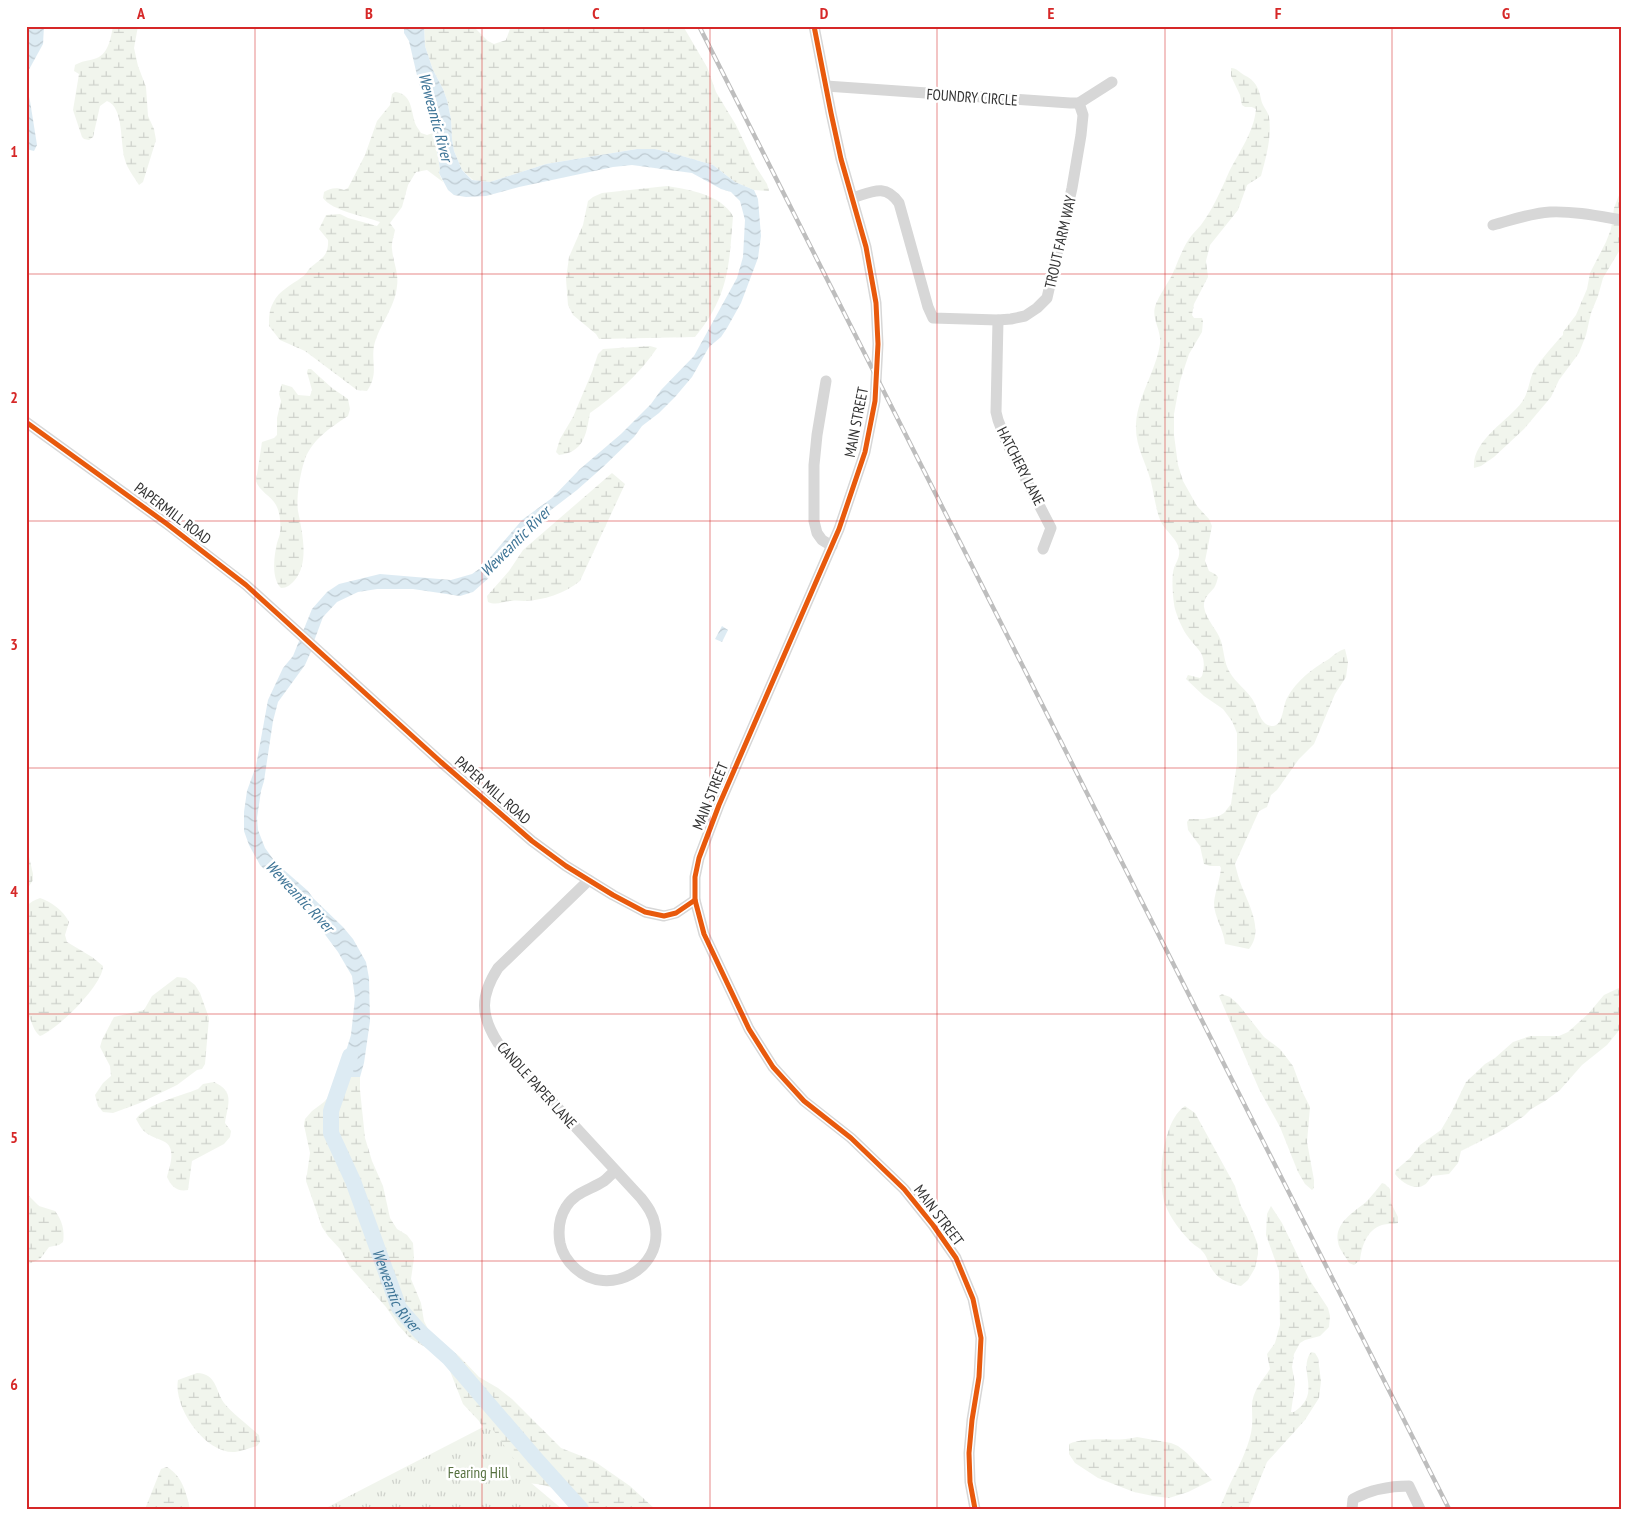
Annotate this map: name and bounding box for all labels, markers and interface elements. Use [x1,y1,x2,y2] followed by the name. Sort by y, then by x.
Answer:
[136,3,146,23] text: A
[365,3,373,23] text: B
[592,3,600,23] text: C
[820,3,829,23] text: D
[1048,3,1055,23] text: E
[1275,3,1282,23] text: F
[1502,3,1510,23] text: G
[415,70,458,166] water label: Weweantic River
[926,84,1018,110] street label: FOUNDRY CIRCLE
[10,141,18,161] text: 1
[1040,194,1080,290] street label: TROUT FARM WAY
[840,385,872,459] street label: MAIN STREET
[10,387,18,407] text: 2
[993,423,1049,509] street label: HATCHERY LANE
[131,478,215,548] street label: PAPERMILL ROAD
[476,500,556,580] water label: Weweantic River
[10,634,18,654] text: 3
[451,752,535,828] street label: PAPER MILL ROAD
[688,759,732,833] street label: MAIN STREET
[262,856,340,938] water label: Weweantic River
[10,881,18,901] text: 4
[493,1038,581,1132] street label: CANDLE PAPER LANE
[10,1127,18,1147] text: 5
[910,1181,968,1249] street label: MAIN STREET
[368,1246,427,1338] water label: Weweantic River
[10,1374,18,1394] text: 6
[448,1463,509,1482] park label: Fearing Hill

